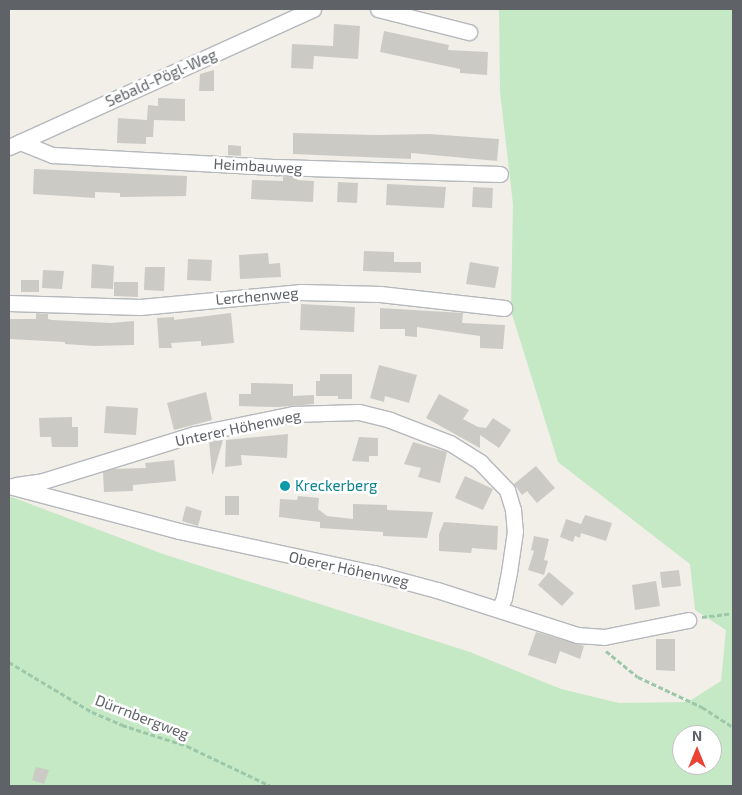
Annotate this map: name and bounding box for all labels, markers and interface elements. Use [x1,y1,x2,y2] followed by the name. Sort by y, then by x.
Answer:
[103,45,219,111] street label: Sebald-Pögl-Weg
[213,155,303,177] street label: Heimbauweg
[215,283,299,309] street label: Lerchenweg
[173,406,303,450] street label: Unterer Höhenweg
[295,477,377,495] place label: Kreckerberg
[279,480,291,492] marker: Kreckerberg
[287,547,411,591] street label: Oberer Höhenweg
[93,691,191,743] street label: Dürrnbergweg
[672,725,722,775] north arrow
[692,727,702,744] text: N

